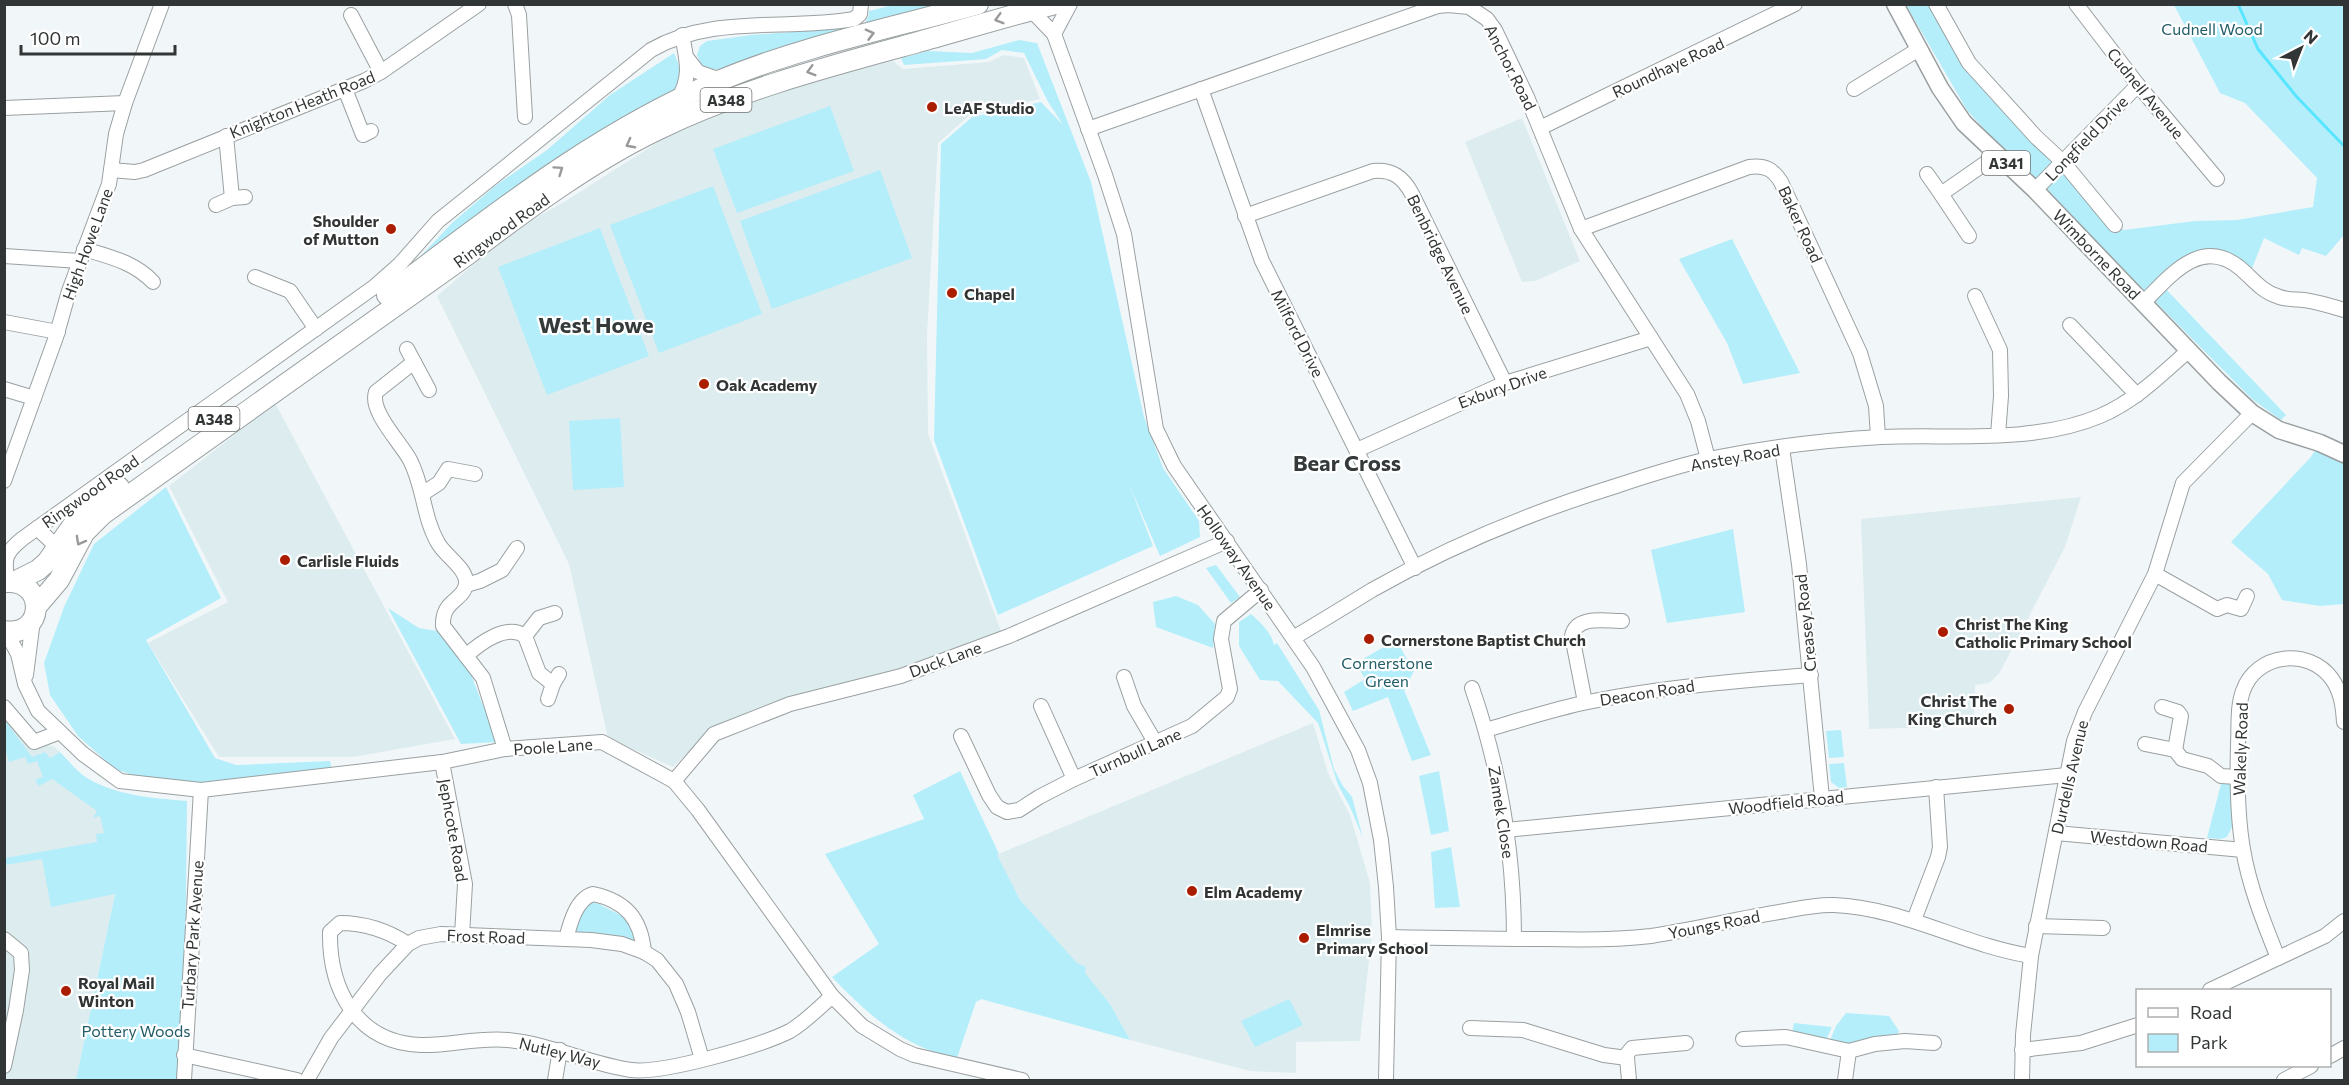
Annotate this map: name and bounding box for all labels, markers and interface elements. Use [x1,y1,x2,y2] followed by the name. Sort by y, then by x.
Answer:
[994,12,1004,25] one-way arrow
[21,18,176,56] scale bar
[2271,18,2331,78] north arrow
[2161,19,2263,38] park label: Cudnell Wood
[1481,21,1541,113] street label: Anchor Road
[2301,25,2322,48] text: N
[30,27,80,49] text: 100 m
[865,28,875,41] one-way arrow
[1609,33,1727,101] street label: Roundhaye Road
[2104,44,2188,142] street label: Cudnell Avenue
[806,64,817,76] one-way arrow
[227,66,377,142] street label: Knighton Heath Road
[700,88,752,112] road number: A348
[2041,92,2131,184] street label: Longfield Drive
[944,98,1035,117] place label: LeAF Studio
[925,100,939,114] marker: LeAF Studio
[626,137,637,148] one-way arrow
[1982,151,2030,175] road number: A341
[552,166,563,177] one-way arrow
[1775,183,1827,265] street label: Baker Road
[58,186,116,302] street label: High Howe Lane
[449,189,553,271] street label: Ringwood Road
[1404,191,1478,317] street label: Benbridge Avenue
[2049,205,2145,303] street label: Wimborne Road
[303,211,379,248] place label: Shoulder of Mutton
[384,222,398,236] marker: Shoulder of Mutton
[964,284,1015,303] place label: Chapel
[945,286,959,300] marker: Chapel
[1268,286,1328,380] street label: Milford Drive
[538,311,654,338] district label: West Howe
[1455,362,1549,412] street label: Exbury Drive
[716,375,817,394] place label: Oak Academy
[697,377,711,391] marker: Oak Academy
[188,407,240,431] road number: A348
[1689,440,1781,474] street label: Anstey Road
[1293,449,1401,476] district label: Bear Cross
[38,451,142,531] street label: Ringwood Road
[1194,501,1280,613] street label: Holloway Avenue
[76,535,87,545] one-way arrow
[297,551,399,570] place label: Carlisle Fluids
[278,553,292,567] marker: Carlisle Fluids
[1790,573,1820,673] street label: Creasey Road
[1955,614,2132,651] place label: Christ The King Catholic Primary School
[1936,625,1950,639] marker: Christ The King Catholic Primary School
[1381,630,1586,649] place label: Cornerstone Baptist Church
[1362,632,1376,646] marker: Cornerstone Baptist Church
[906,637,984,681] street label: Duck Lane
[1341,653,1433,690] park label: Cornerstone Green
[1598,675,1696,709] street label: Deacon Road
[1908,691,1997,728] place label: Christ The King Church
[2002,702,2016,716] marker: Christ The King Church
[2229,702,2251,796] street label: Wakely Road
[2047,718,2091,836] street label: Durdells Avenue
[1086,723,1184,781] street label: Turnbull Lane
[513,734,593,758] street label: Poole Lane
[1485,764,1519,860] street label: Zamek Close
[436,777,472,883] street label: Jephcote Road
[1727,786,1845,818] street label: Woodfield Road
[2089,826,2209,856] street label: Westdown Road
[177,860,207,1010] street label: Turbary Park Avenue
[1204,882,1303,901] place label: Elm Academy
[1185,884,1199,898] marker: Elm Academy
[1667,906,1761,942] street label: Youngs Road
[1316,920,1428,957] place label: Elmrise Primary School
[446,925,526,947] street label: Frost Road
[1297,931,1311,945] marker: Elmrise Primary School
[78,973,155,1010] place label: Royal Mail Winton
[59,984,73,998] marker: Royal Mail Winton
[2136,989,2331,1067] legend
[2190,1001,2232,1023] text: Road
[81,1021,191,1040] park label: Pottery Woods
[2190,1031,2228,1053] text: Park
[517,1033,603,1071] street label: Nutley Way

